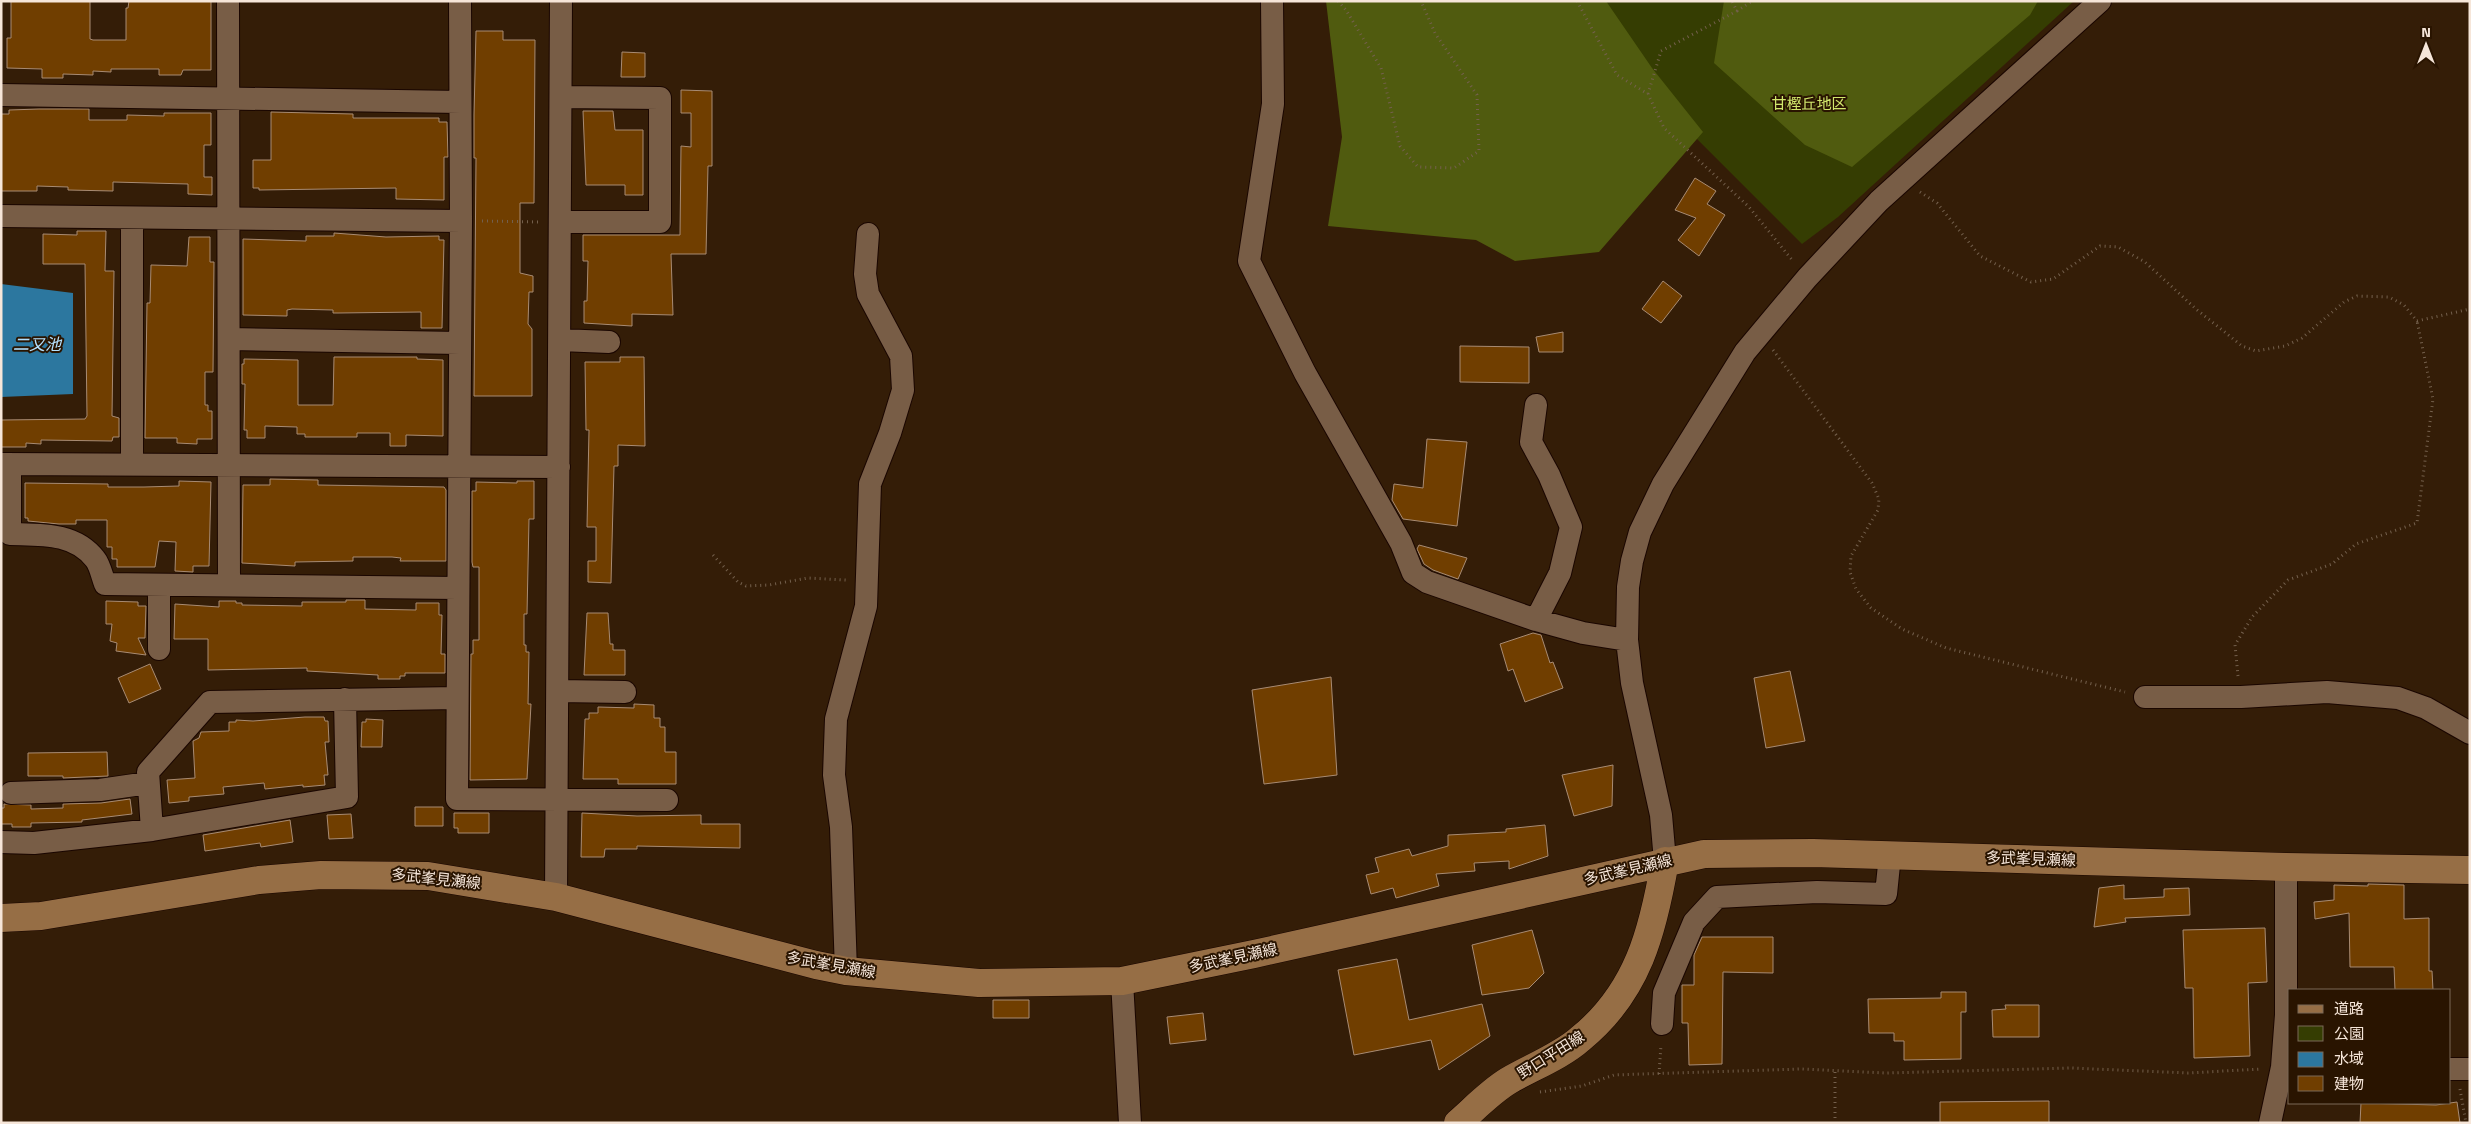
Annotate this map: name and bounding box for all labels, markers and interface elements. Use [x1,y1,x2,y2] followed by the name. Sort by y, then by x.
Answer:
[2401,20,2451,70] north arrow
[2421,21,2431,42] text: N
[1771,92,1847,115] park label: 甘樫丘地区
[13,332,63,356] water label: 二又池
[1986,845,2076,872] street label: 多武峯見瀬線
[1581,848,1674,891] street label: 多武峯見瀬線
[390,862,482,895] street label: 多武峯見瀬線
[1186,937,1279,978] street label: 多武峯見瀬線
[785,945,877,984] street label: 多武峯見瀬線
[2288,989,2451,1104] legend
[2334,997,2364,1020] text: 道路
[2334,1022,2364,1045] text: 公園
[1513,1025,1589,1084] street label: 野口平田線
[2334,1047,2364,1070] text: 水域
[2334,1072,2364,1095] text: 建物

